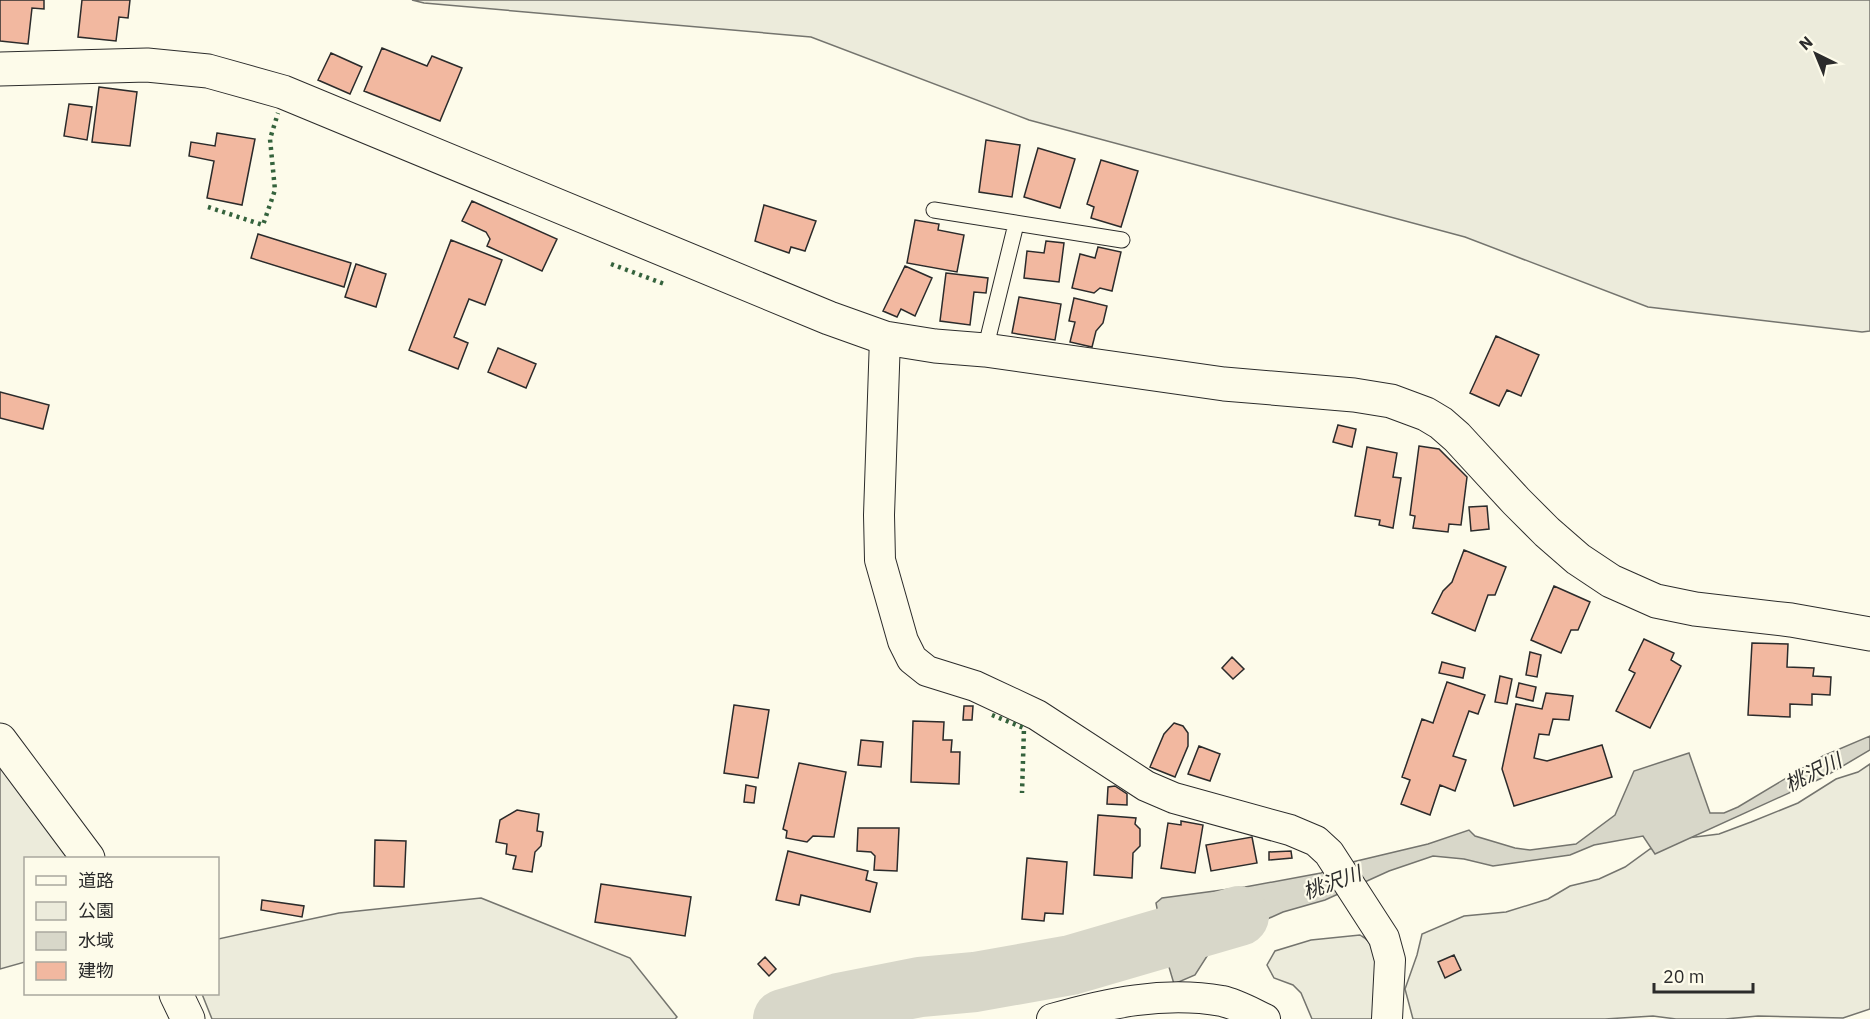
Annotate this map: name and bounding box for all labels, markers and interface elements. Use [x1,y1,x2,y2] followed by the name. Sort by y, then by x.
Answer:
[1786,24,1846,84] north arrow
[1795,32,1817,54] text: N
[1780,746,1848,797] water label: 桃沢川
[24,857,219,995] legend
[1299,858,1367,905] water label: 桃沢川
[78,869,114,892] text: 道路
[78,899,114,922] text: 公園
[78,929,114,952] text: 水域
[1654,956,1753,994] scale bar
[78,959,114,982] text: 建物
[1663,965,1705,988] text: 20 m

